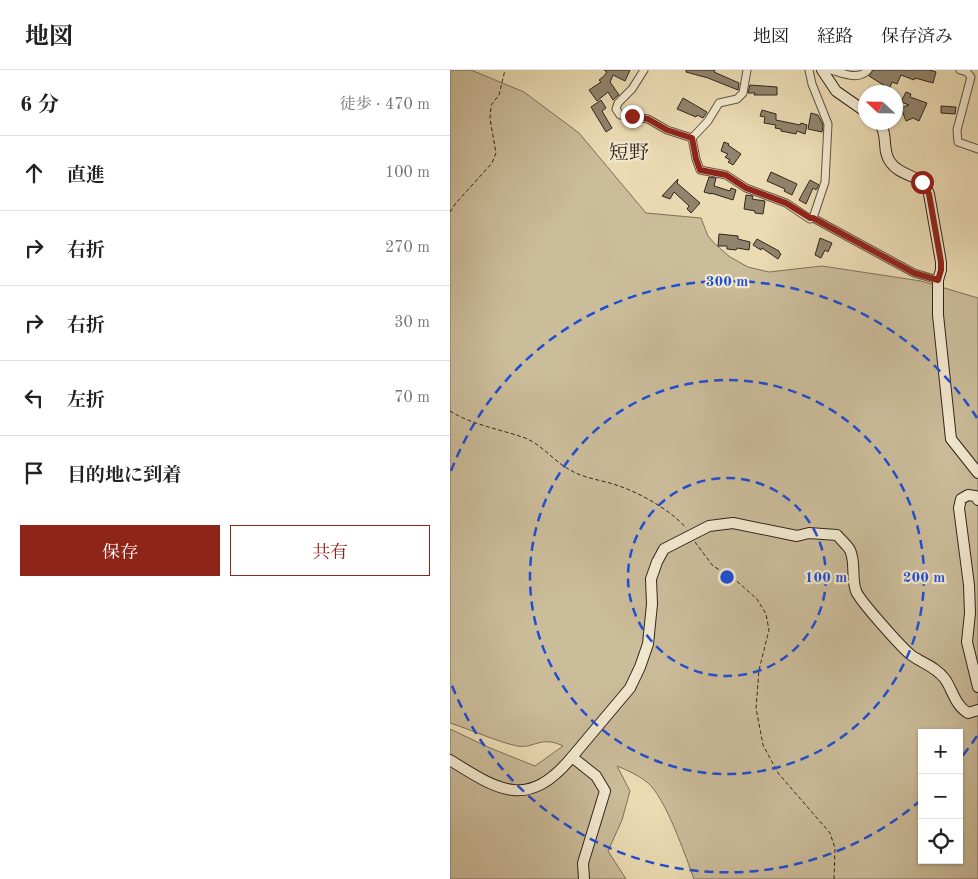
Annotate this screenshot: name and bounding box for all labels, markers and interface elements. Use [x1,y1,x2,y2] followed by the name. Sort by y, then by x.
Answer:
[25,26,73,50] text: 地図
[753,28,789,46] text: 地図
[817,28,853,46] text: 経路
[881,28,953,46] text: 保存済み
[858,85,903,130] north arrow
[20,95,59,116] text: 6 分
[340,97,430,113] text: 徒歩 · 470 m
[621,105,644,128] route end
[609,142,649,164] district label: 短野
[20,159,48,187] icon: ahead
[385,165,430,181] text: 100 m
[67,167,105,186] text: 直進
[911,171,934,194] route start
[20,234,48,262] icon: right
[385,240,430,256] text: 270 m
[67,242,105,261] text: 右折
[706,275,748,290] text: 300 m
[20,309,48,337] icon: right
[394,315,430,331] text: 30 m
[67,317,105,336] text: 右折
[20,384,48,412] icon: left
[394,390,430,406] text: 70 m
[67,392,105,411] text: 左折
[20,459,48,487] icon: arrive
[67,467,181,486] text: 目的地に到着
[20,525,220,576] button: 保存
[230,525,430,576] button: 共有
[718,568,736,586] centre of rings
[805,571,847,586] text: 100 m
[903,571,945,586] text: 200 m
[918,729,963,864] map controls
[918,729,963,774] button: +
[918,774,963,819] button: −
[918,819,963,864] button: locate

